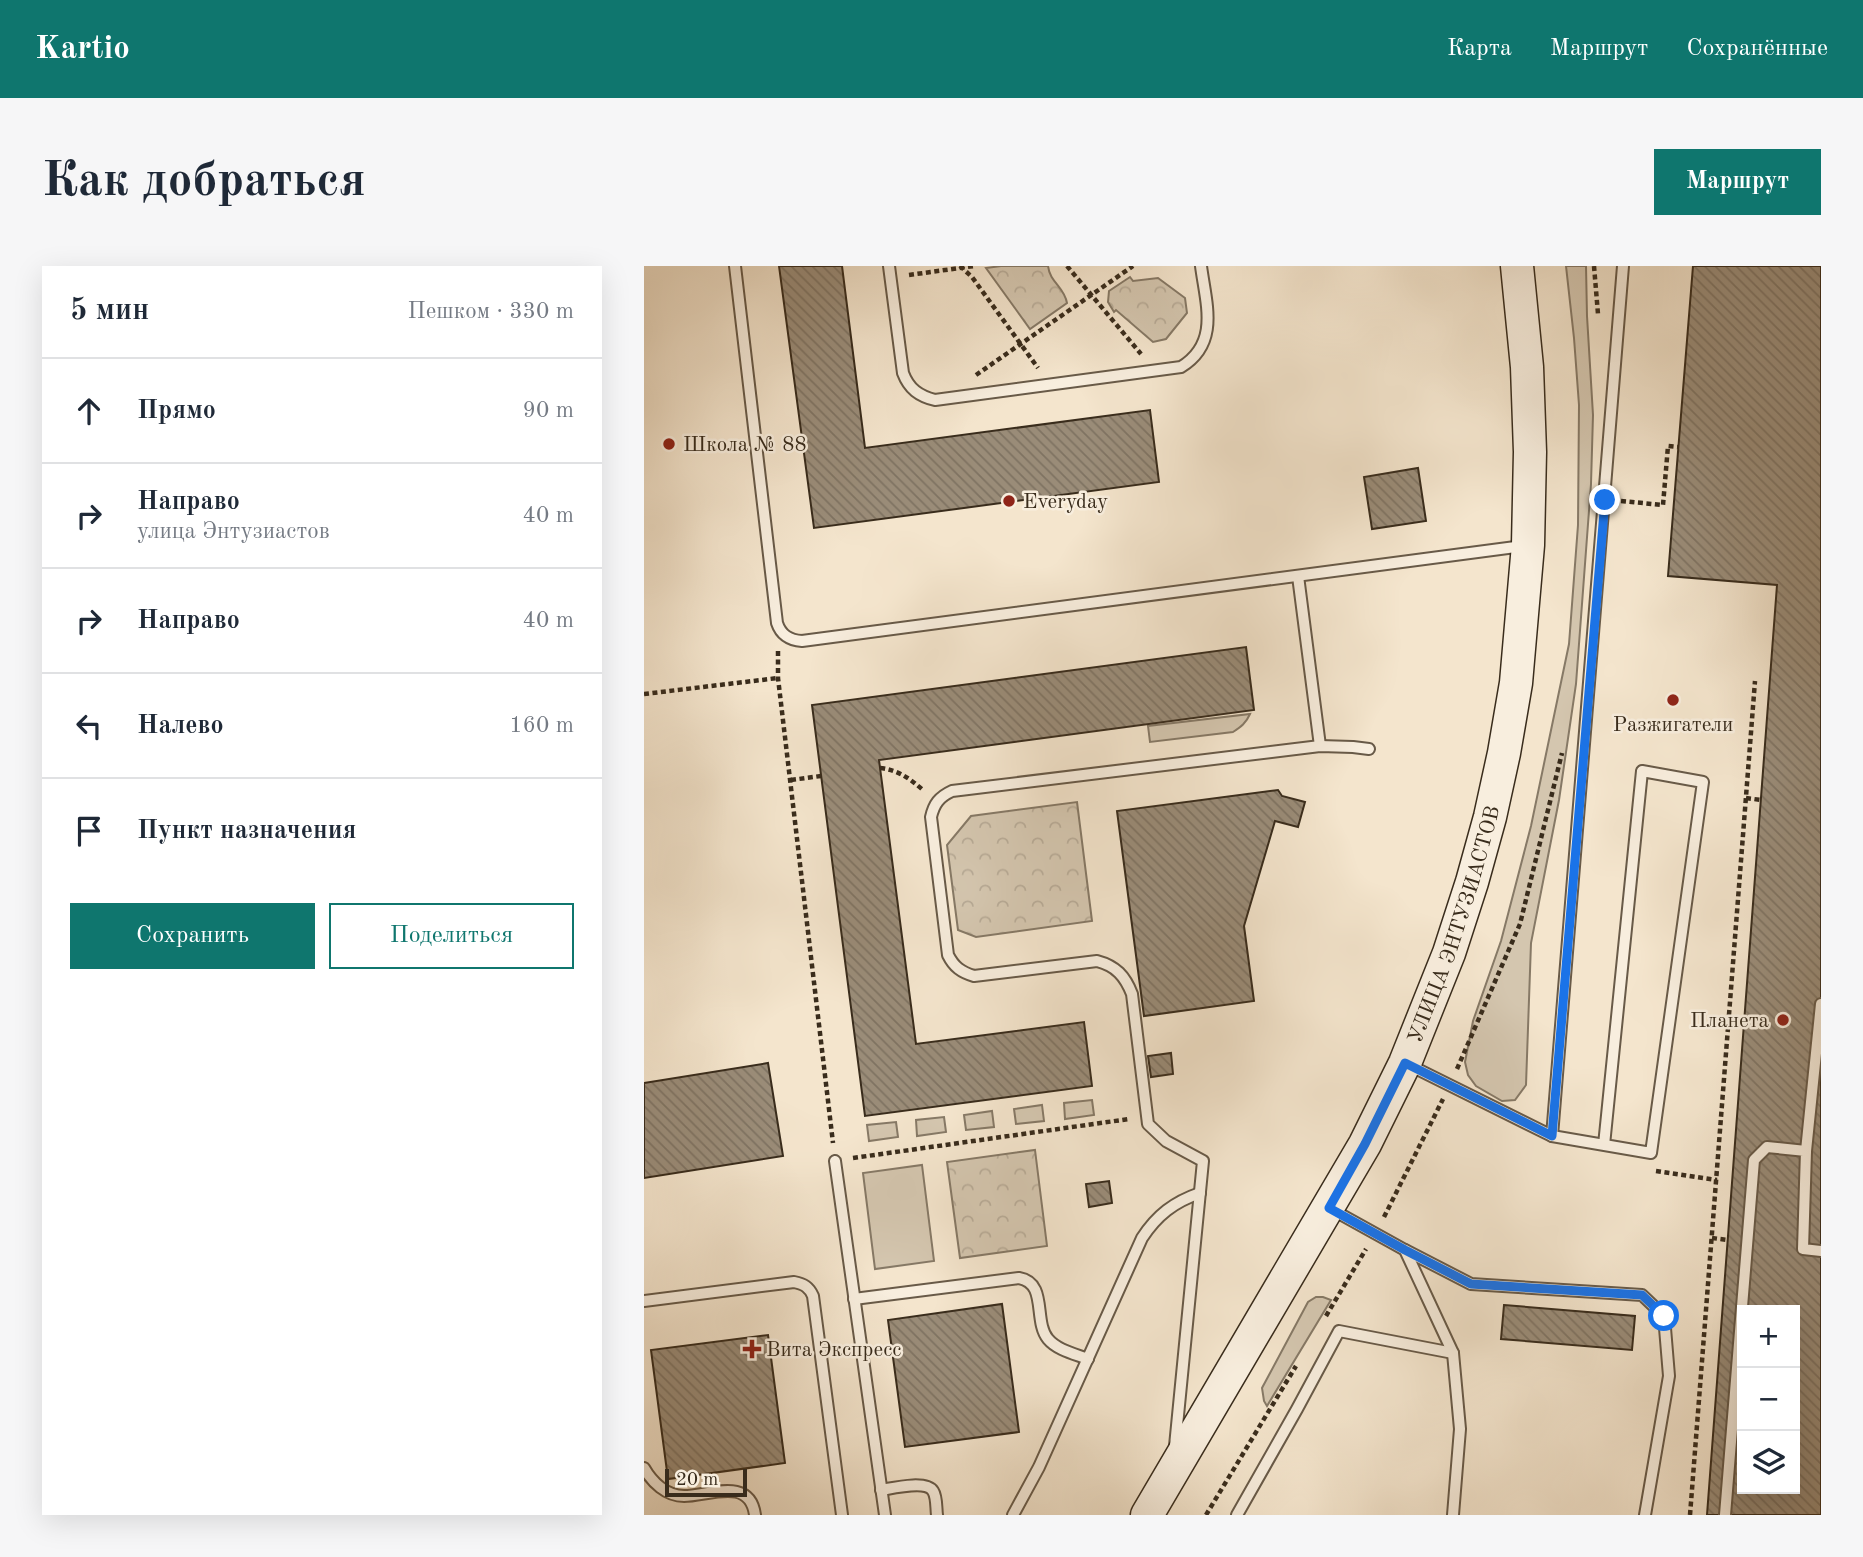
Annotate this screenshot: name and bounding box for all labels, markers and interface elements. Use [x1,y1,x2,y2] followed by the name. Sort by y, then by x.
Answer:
[35,33,130,66] text: Kartio
[1447,37,1512,61] text: Карта
[1550,37,1648,61] text: Маршрут
[1686,37,1828,61] text: Сохранённые
[1654,149,1821,215] button: Маршрут
[42,158,366,207] text: Как добраться
[70,296,149,326] text: 5 мин
[408,300,574,323] text: Пешком · 330 m
[70,392,108,430] icon: ahead
[137,398,216,424] text: Прямо
[523,399,574,422] text: 90 m
[683,435,807,456] place label: Школа № 88
[661,436,677,452] marker: Школа № 88
[1589,484,1620,515] route end
[137,489,240,515] text: Направо
[1023,492,1108,513] place label: Everyday
[1001,493,1017,509] marker: Everyday
[70,497,108,535] icon: right
[523,504,574,527] text: 40 m
[137,520,330,543] text: улица Энтузиастов
[70,602,108,640] icon: right
[137,608,240,634] text: Направо
[523,609,574,632] text: 40 m
[1665,692,1681,708] marker: Разжигатели
[70,707,108,745] icon: left
[137,713,224,739] text: Налево
[509,714,574,737] text: 160 m
[1613,715,1733,736] place label: Разжигатели
[1405,804,1504,1046] street label: УЛИЦА ЭНТУЗИАСТОВ
[70,812,108,850] icon: arrive
[137,818,356,844] text: Пункт назначения
[70,903,315,969] button: Сохранить
[329,903,574,969] button: Поделиться
[1690,1011,1769,1032] place label: Планета
[1775,1012,1791,1028] marker: Планета
[1648,1300,1679,1331] route start
[1737,1305,1800,1494] map controls
[1737,1305,1800,1368] button: +
[766,1340,901,1361] place label: Вита Экспресс
[744,1341,760,1357] marker: Вита Экспресс
[1737,1368,1800,1431] button: −
[1737,1431,1800,1494] button: layers
[665,1466,747,1498] scale bar
[676,1471,718,1490] text: 20 m

